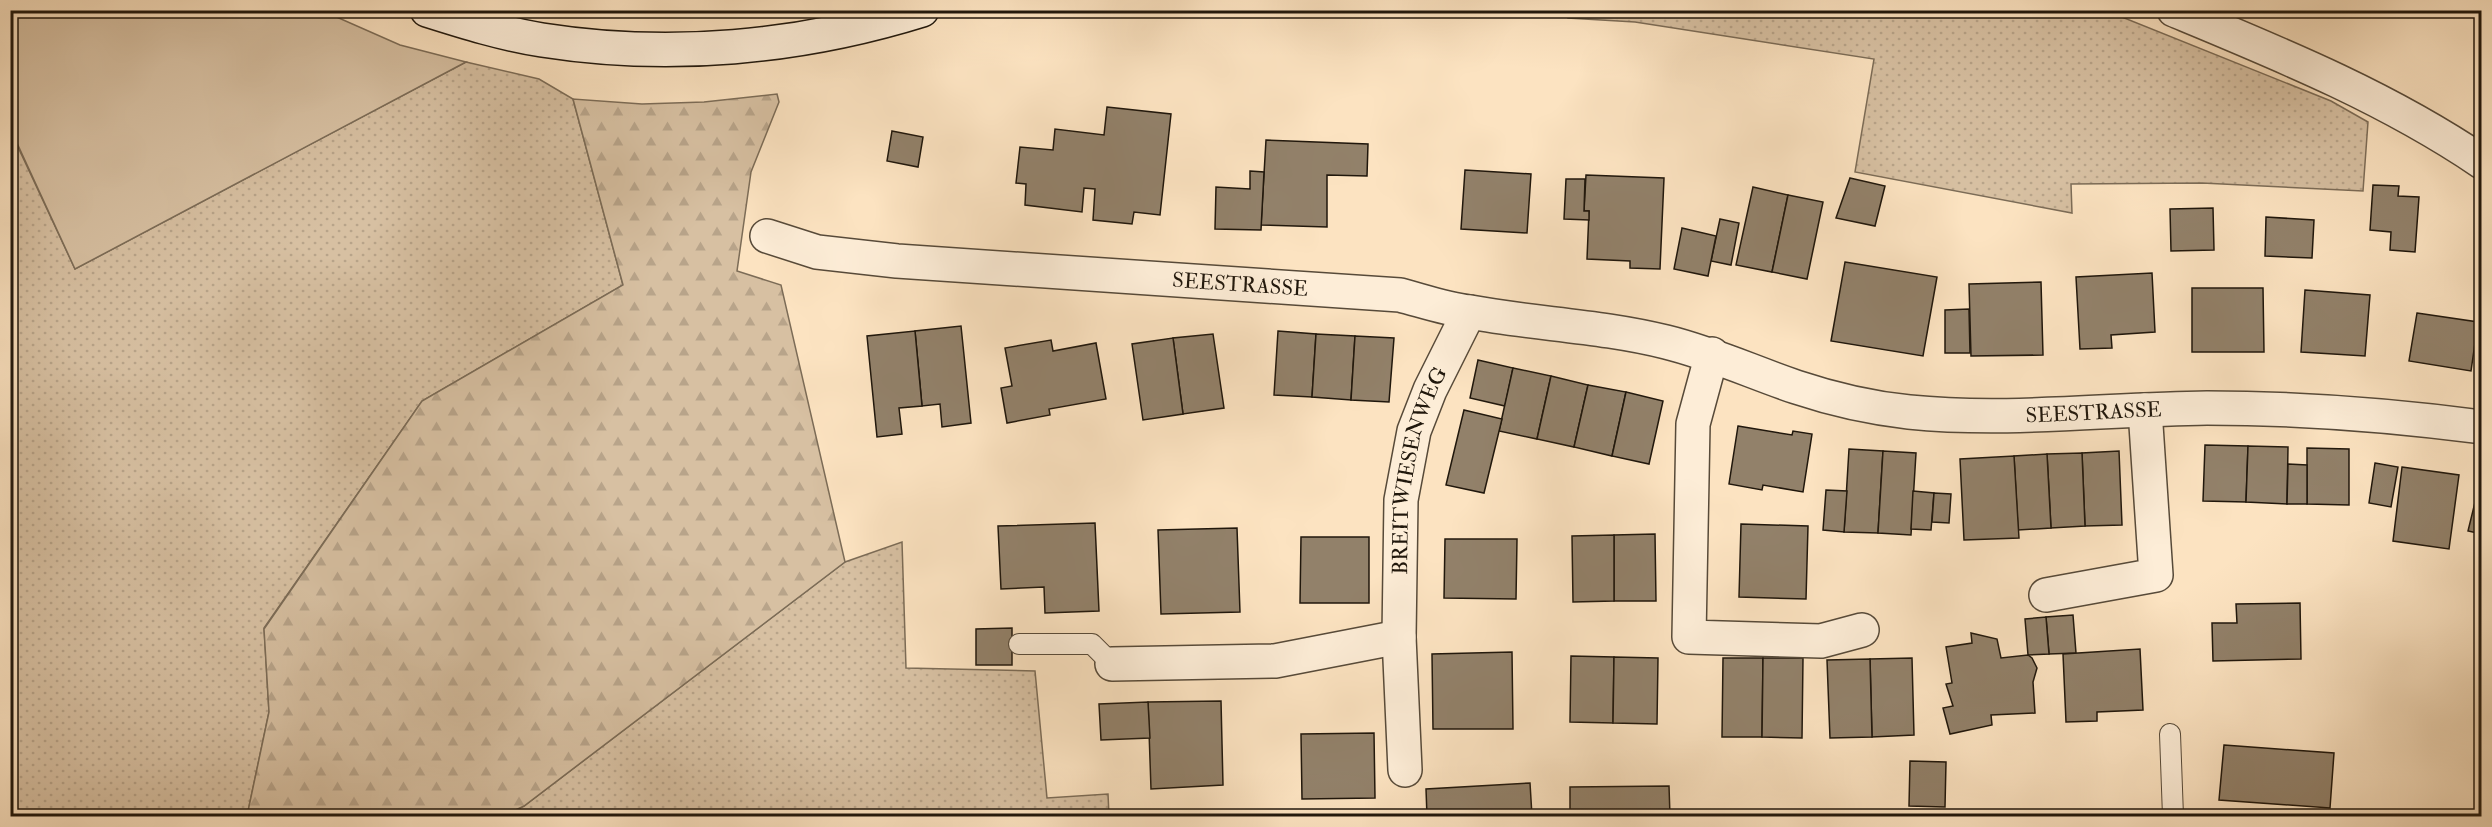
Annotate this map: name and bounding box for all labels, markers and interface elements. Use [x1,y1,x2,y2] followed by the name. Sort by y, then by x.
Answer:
[1171,266,1309,302] street label: SEESTRASSE
[1386,362,1453,575] street label: BREITWIESENWEG
[2025,396,2162,429] street label: SEESTRASSE

